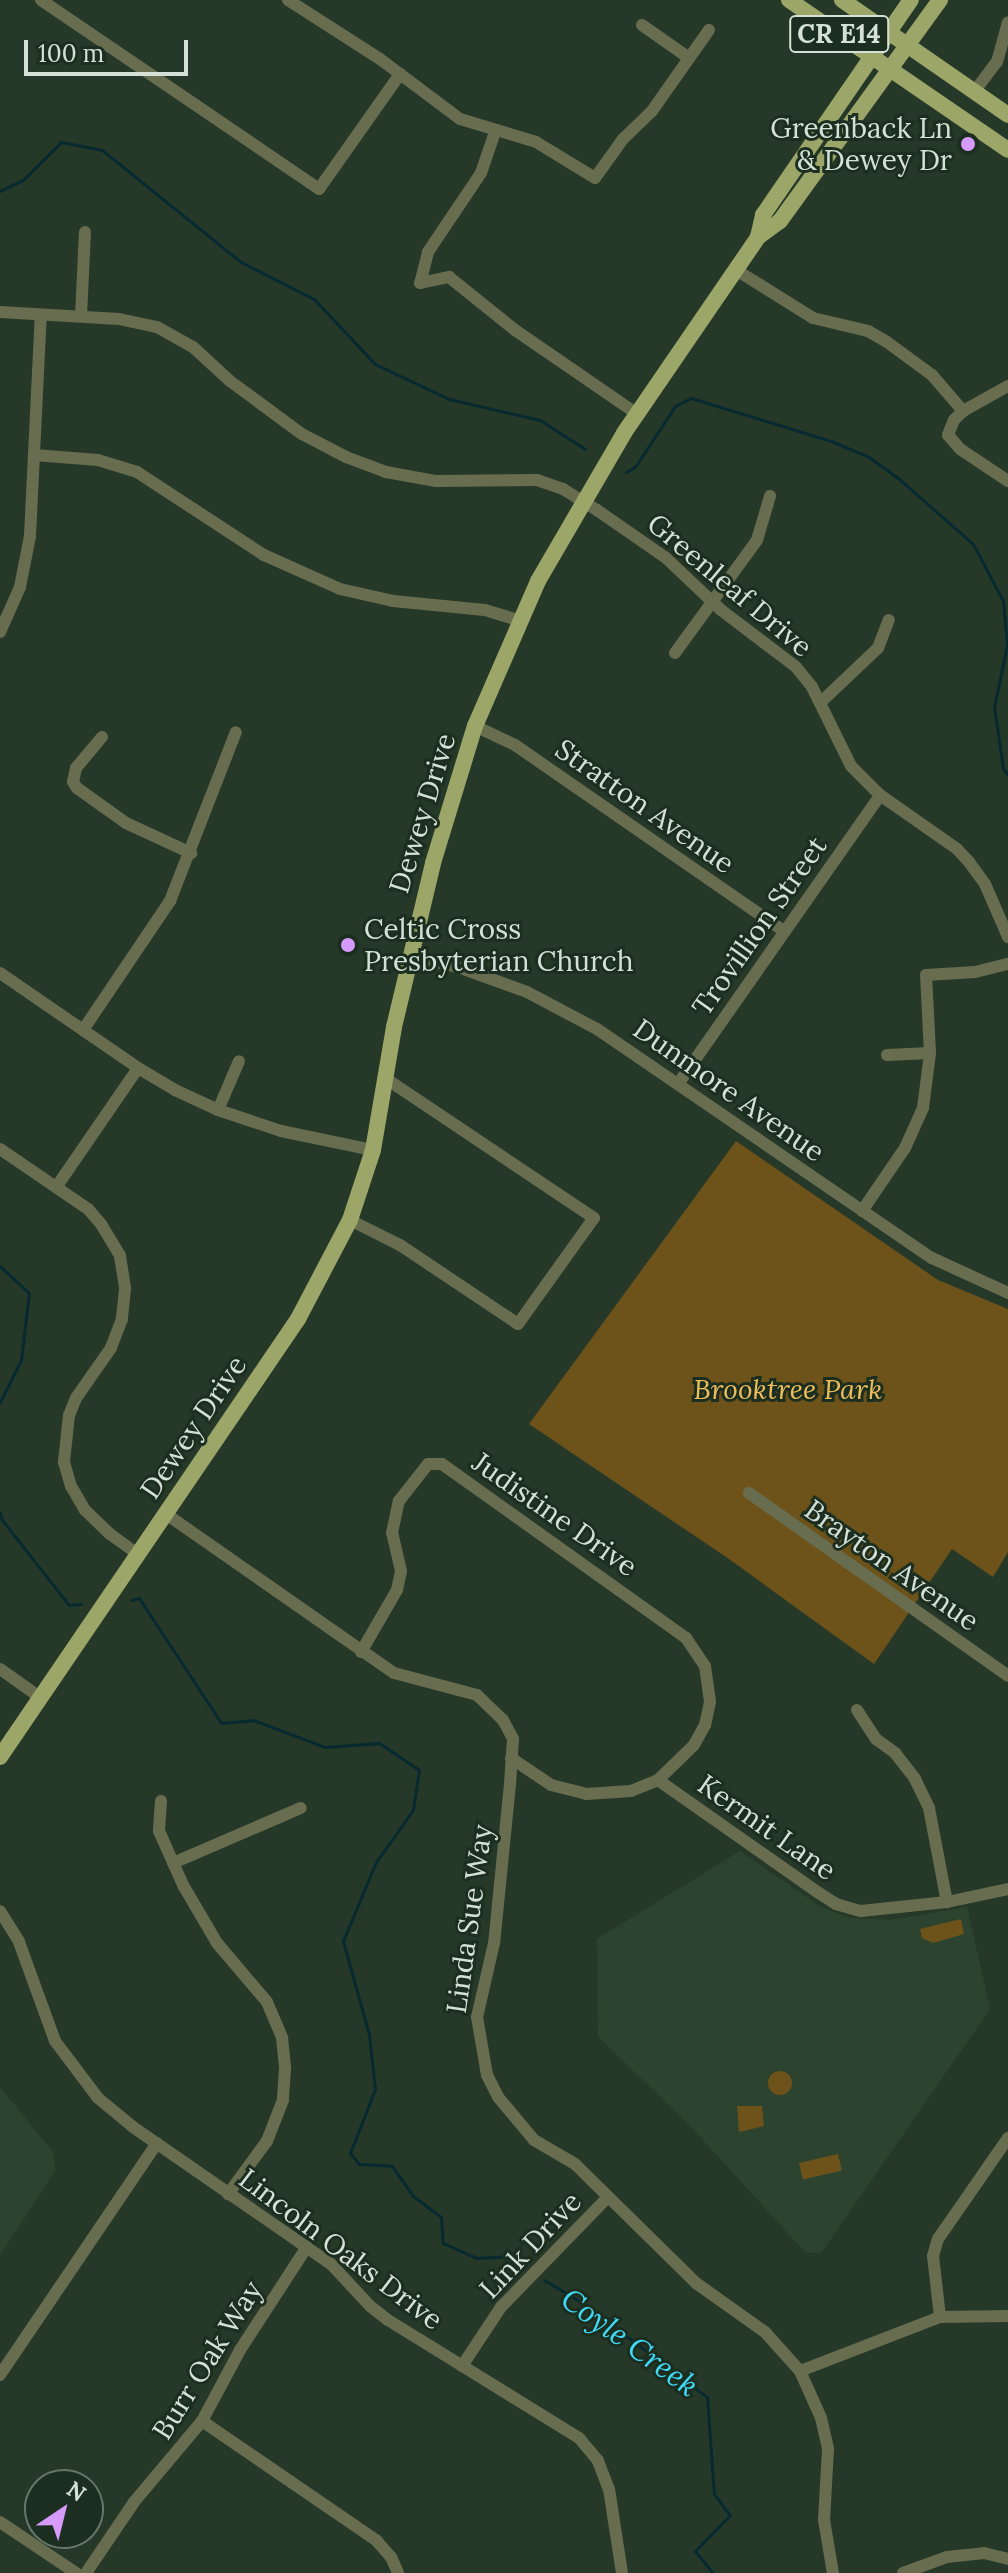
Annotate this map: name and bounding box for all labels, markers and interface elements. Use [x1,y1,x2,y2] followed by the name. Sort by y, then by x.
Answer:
[789,12,889,56] road number: CR E14
[28,24,192,74] scale bar
[38,38,104,69] text: 100 m
[770,111,952,177] place label: Greenback Ln & Dewey Dr
[959,135,977,153] marker: Greenback Ln & Dewey Dr
[641,506,819,664] street label: Greenleaf Drive
[382,729,462,897] street label: Dewey Drive
[549,732,741,880] street label: Stratton Avenue
[685,830,833,1022] street label: Trovillion Street
[364,912,633,978] place label: Celtic Cross Presbyterian Church
[339,936,357,954] marker: Celtic Cross Presbyterian Church
[627,1012,831,1168] street label: Dunmore Avenue
[133,1349,253,1505] street label: Dewey Drive
[694,1372,882,1406] park label: Brooktree Park
[466,1445,644,1583] street label: Judistine Drive
[798,1492,986,1638] street label: Brayton Avenue
[691,1767,843,1887] street label: Kermit Lane
[439,1822,499,2016] street label: Linda Sue Way
[233,2161,449,2337] street label: Lincoln Oaks Drive
[472,2185,588,2305] street label: Link Drive
[145,2275,269,2445] street label: Burr Oak Way
[555,2280,705,2404] water label: Coyle Creek
[24,2469,104,2549] north arrow
[62,2475,92,2507] text: N

